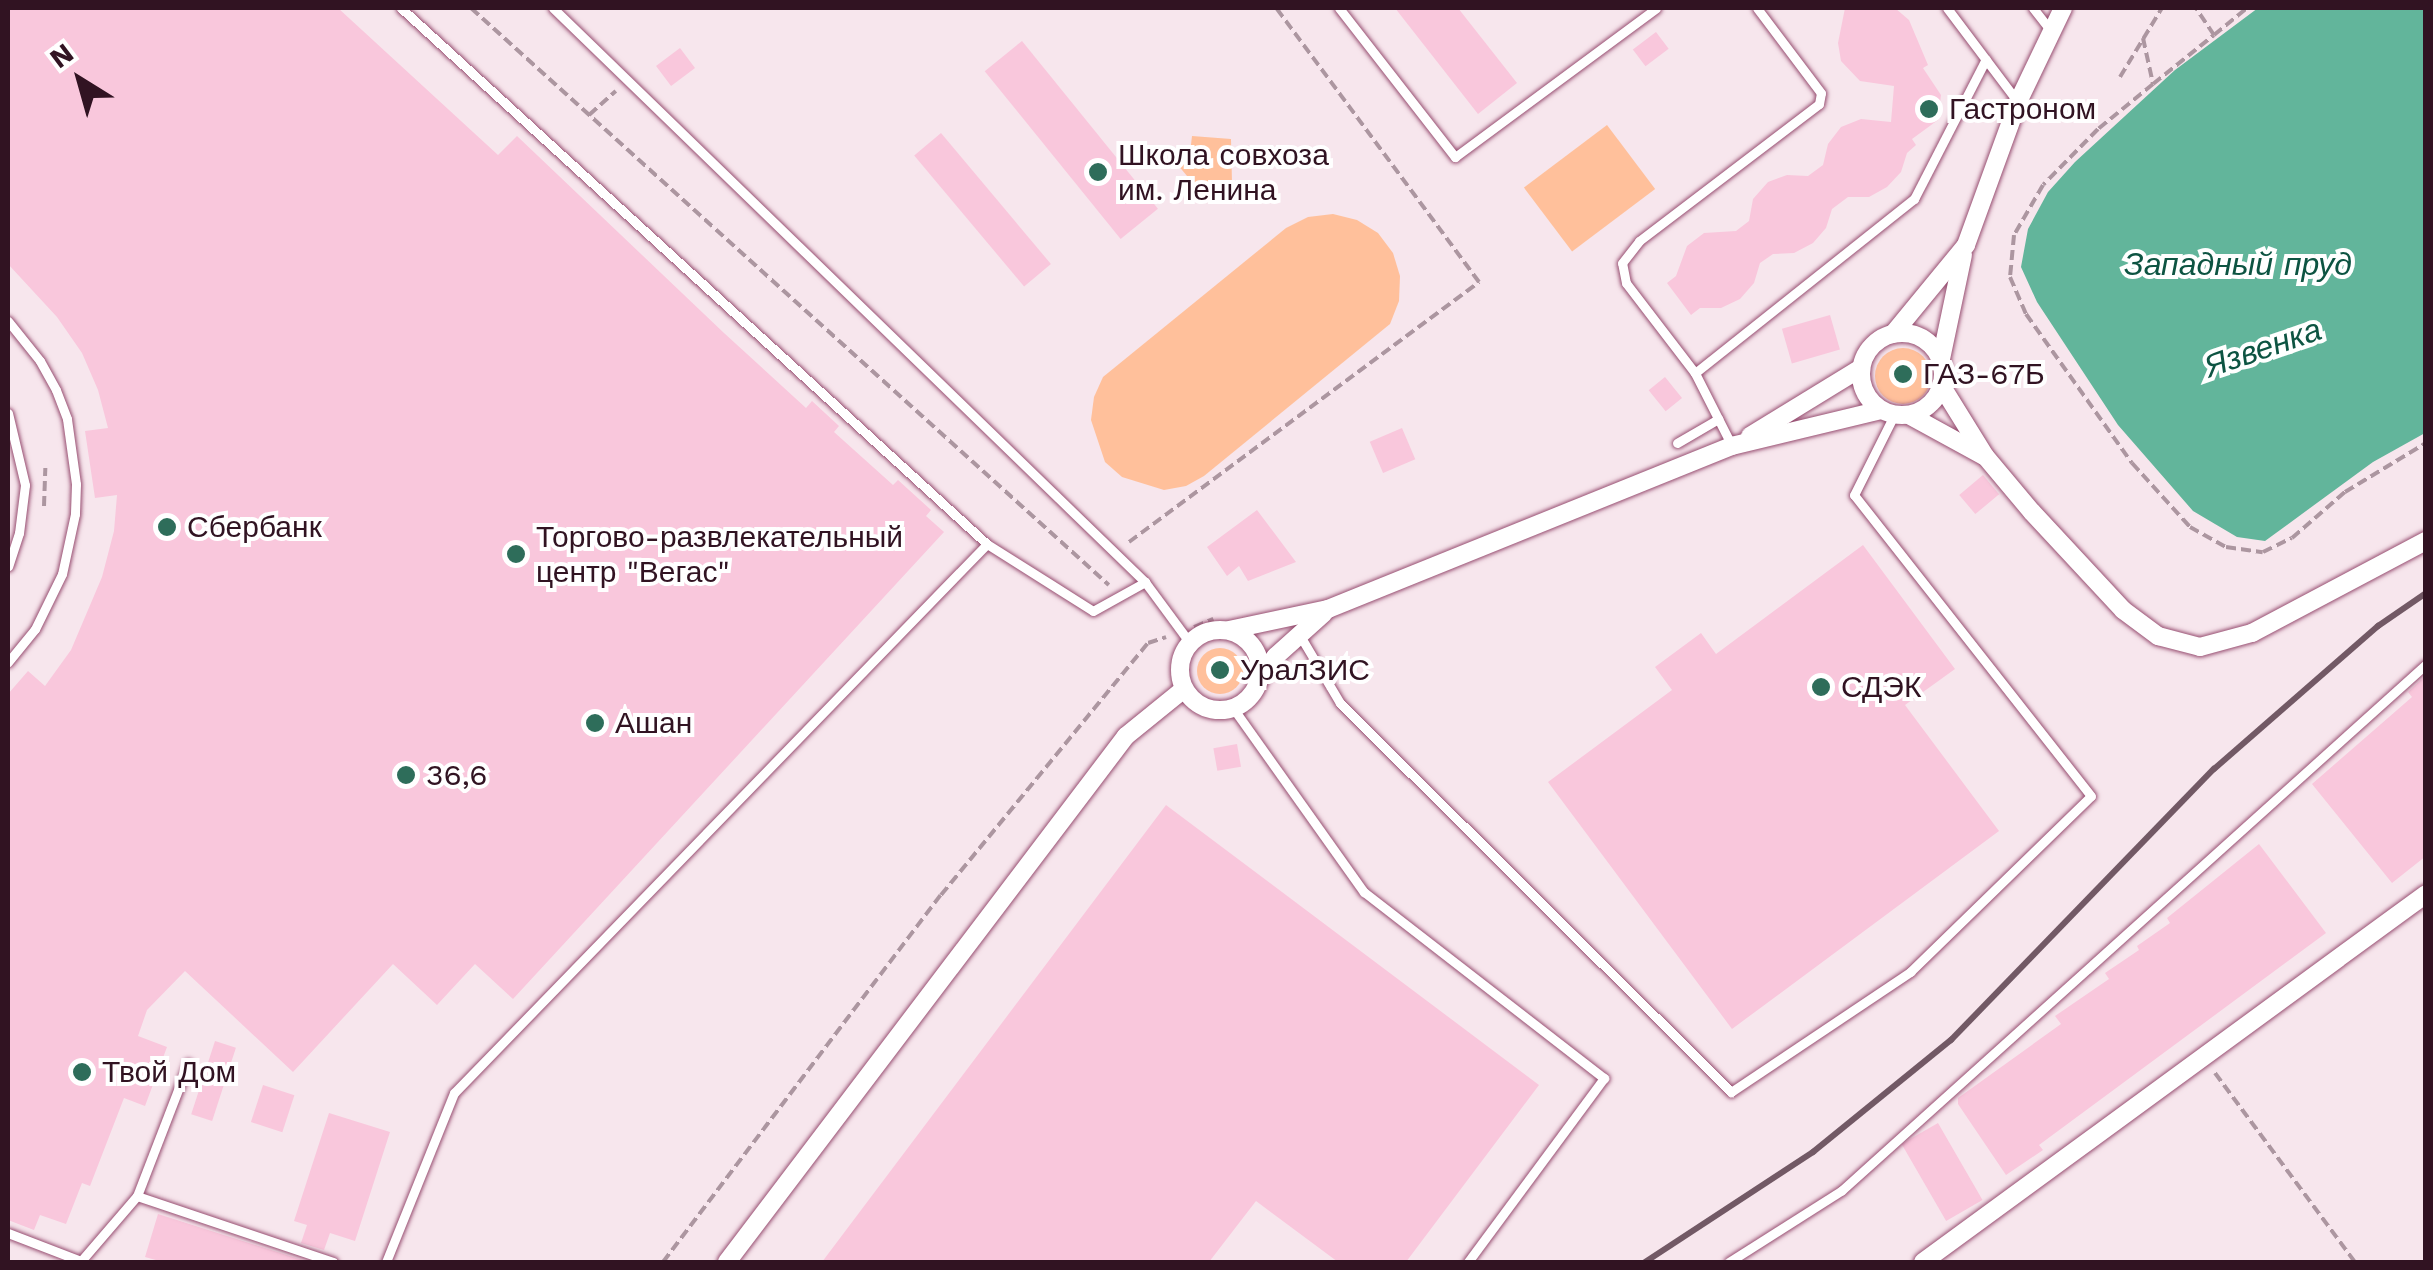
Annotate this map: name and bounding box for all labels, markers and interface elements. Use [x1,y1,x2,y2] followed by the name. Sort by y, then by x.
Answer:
[30,30,130,130] north arrow
[43,36,80,75] text: N
[1949,91,2096,127] place label: Гастроном
[1918,98,1940,120] marker: Гастроном
[1118,137,1329,208] place label: Школа совхоза им. Ленина
[1087,161,1109,183] marker: Школа совхоза им. Ленина
[2124,245,2352,283] water label: Западный пруд
[2200,310,2326,386] water label: Язвенка
[1923,356,2045,392] place label: ГАЗ-67Б
[1892,363,1914,385] marker: ГАЗ-67Б
[187,509,322,545] place label: Сбербанк
[156,516,178,538] marker: Сбербанк
[536,519,903,590] place label: Торгово-развлекательный центр "Вегас"
[505,543,527,565] marker: Торгово-развлекательный центр "Вегас"
[1240,652,1370,688] place label: УралЗИС
[1209,659,1231,681] marker: УралЗИС
[1841,669,1921,705] place label: СДЭК
[1810,676,1832,698] marker: СДЭК
[615,705,692,741] place label: Ашан
[584,712,606,734] marker: Ашан
[426,757,487,793] place label: 36,6
[395,764,417,786] marker: 36,6
[102,1054,236,1090] place label: Твой Дом
[71,1061,93,1083] marker: Твой Дом

